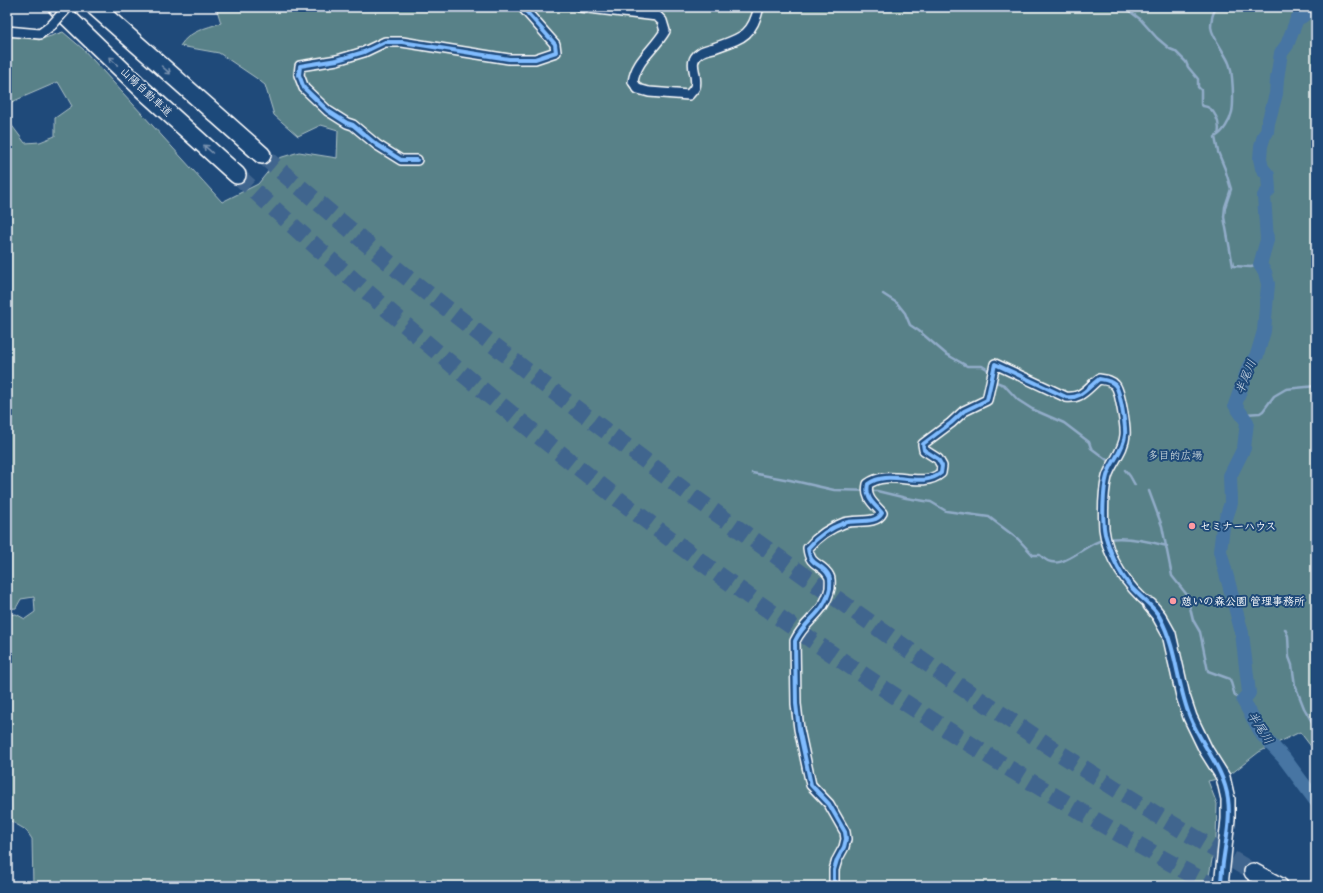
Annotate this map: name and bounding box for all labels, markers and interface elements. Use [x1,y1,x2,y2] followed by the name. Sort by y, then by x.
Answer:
[108,56,118,65] one-way arrow
[117,65,175,119] street label: 山陽自動車道
[161,65,171,75] one-way arrow
[203,144,213,154] one-way arrow
[1232,357,1260,397] water label: 半尾川
[1148,449,1203,462] park label: 多目的広場
[1200,520,1276,533] place label: セミナーハウス
[1187,521,1197,531] marker: セミナーハウス
[1181,595,1305,608] place label: 憩いの森公園 管理事務所
[1168,596,1178,606] marker: 憩いの森公園 管理事務所
[1244,709,1276,747] water label: 半尾川

